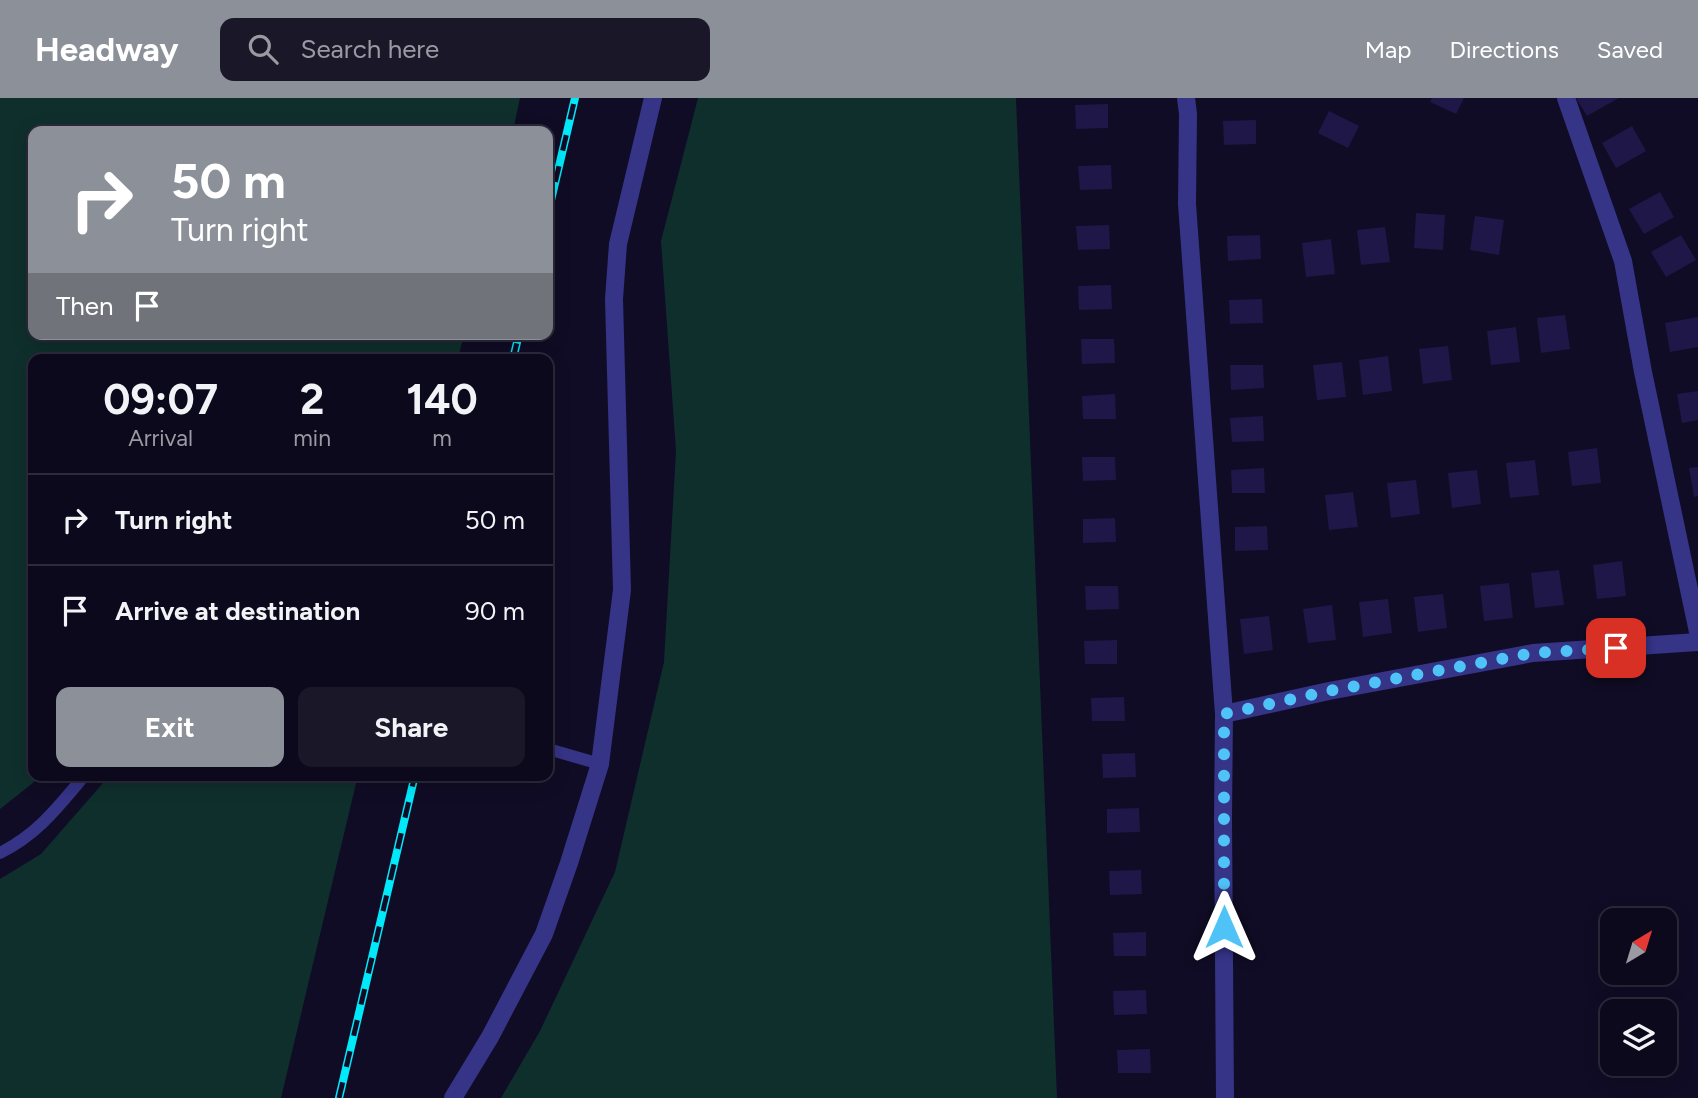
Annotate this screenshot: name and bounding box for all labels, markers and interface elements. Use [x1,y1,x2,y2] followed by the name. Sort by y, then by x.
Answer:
[220,18,710,81] search box
[35,30,178,69] text: Headway
[244,30,282,68] icon: search
[300,33,439,65] text: Search here
[1365,35,1411,64] text: Map
[1449,35,1559,64] text: Directions
[1597,35,1663,64] text: Saved
[171,151,286,210] text: 50 m
[56,154,147,245] icon: right
[171,211,309,249] text: Turn right
[128,287,166,325] icon: arrive
[56,290,114,322] text: Then
[103,374,218,425] text: 09:07
[300,374,324,425] text: 2
[406,374,478,425] text: 140
[128,424,193,452] text: Arrival
[293,424,331,452] text: min
[432,424,452,452] text: m
[56,501,94,539] icon: right
[115,504,232,536] text: Turn right
[465,504,525,536] text: 50 m
[56,592,94,630] icon: arrive
[115,595,360,627] text: Arrive at destination
[465,595,525,627] text: 90 m
[1586,618,1646,678] pin
[1597,629,1635,667] icon: arrive
[56,687,284,767] button: Exit
[298,687,525,767] button: Share
[1187,890,1261,964] position arrow
[1600,908,1676,985] north arrow
[1600,908,1677,1076] map controls
[1600,999,1677,1076] button: layers

